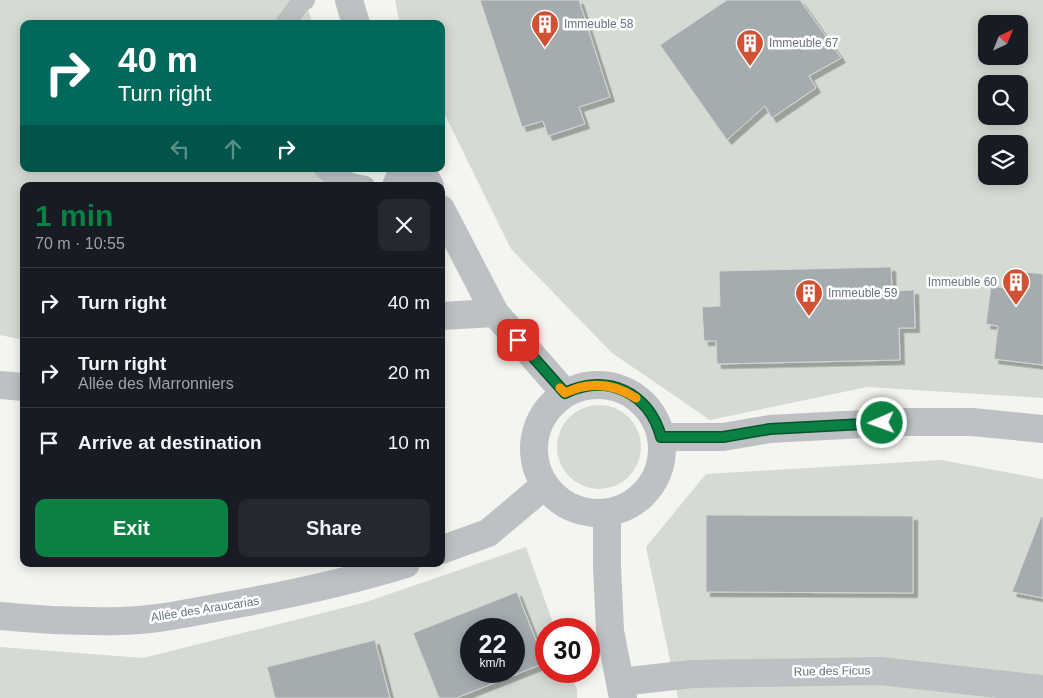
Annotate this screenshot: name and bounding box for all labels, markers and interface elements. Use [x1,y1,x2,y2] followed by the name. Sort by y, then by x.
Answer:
[530,9,560,48] building icon: Immeuble 58
[978,15,1028,65] north arrow
[978,15,1028,185] map controls
[564,17,634,31] place label: Immeuble 58
[735,28,765,67] building icon: Immeuble 67
[769,36,839,50] place label: Immeuble 67
[35,40,100,105] icon: right
[118,40,198,79] text: 40 m
[978,75,1028,125] button: search
[118,81,211,106] text: Turn right
[166,135,194,163] icon: left
[219,135,247,163] icon: ahead
[272,135,300,163] icon: right
[978,135,1028,185] button: layers
[35,199,113,232] text: 1 min
[378,199,430,251] button: close
[35,235,125,252] text: 70 m · 10:55
[1001,267,1031,306] building icon: Immeuble 60
[928,275,997,289] place label: Immeuble 60
[794,278,824,317] building icon: Immeuble 59
[828,286,898,300] place label: Immeuble 59
[35,289,63,317] icon: right
[78,292,166,313] text: Turn right
[388,292,430,313] text: 40 m
[497,319,539,361] pin
[504,326,532,354] icon: arrive
[78,353,166,374] text: Turn right
[35,359,63,387] icon: right
[388,362,430,383] text: 20 m
[78,375,234,392] text: Allée des Marronniers
[855,396,907,448] position arrow
[35,429,63,457] icon: arrive
[78,432,262,453] text: Arrive at destination
[388,432,430,453] text: 10 m
[35,499,228,557] button: Exit
[238,499,430,557] button: Share
[150,594,260,624] street label: Allée des Araucarias
[535,618,600,683] speed limit sign: 30
[479,630,506,658] text: 22
[479,656,506,670] text: km/h
[794,663,870,679] street label: Rue des Ficus

